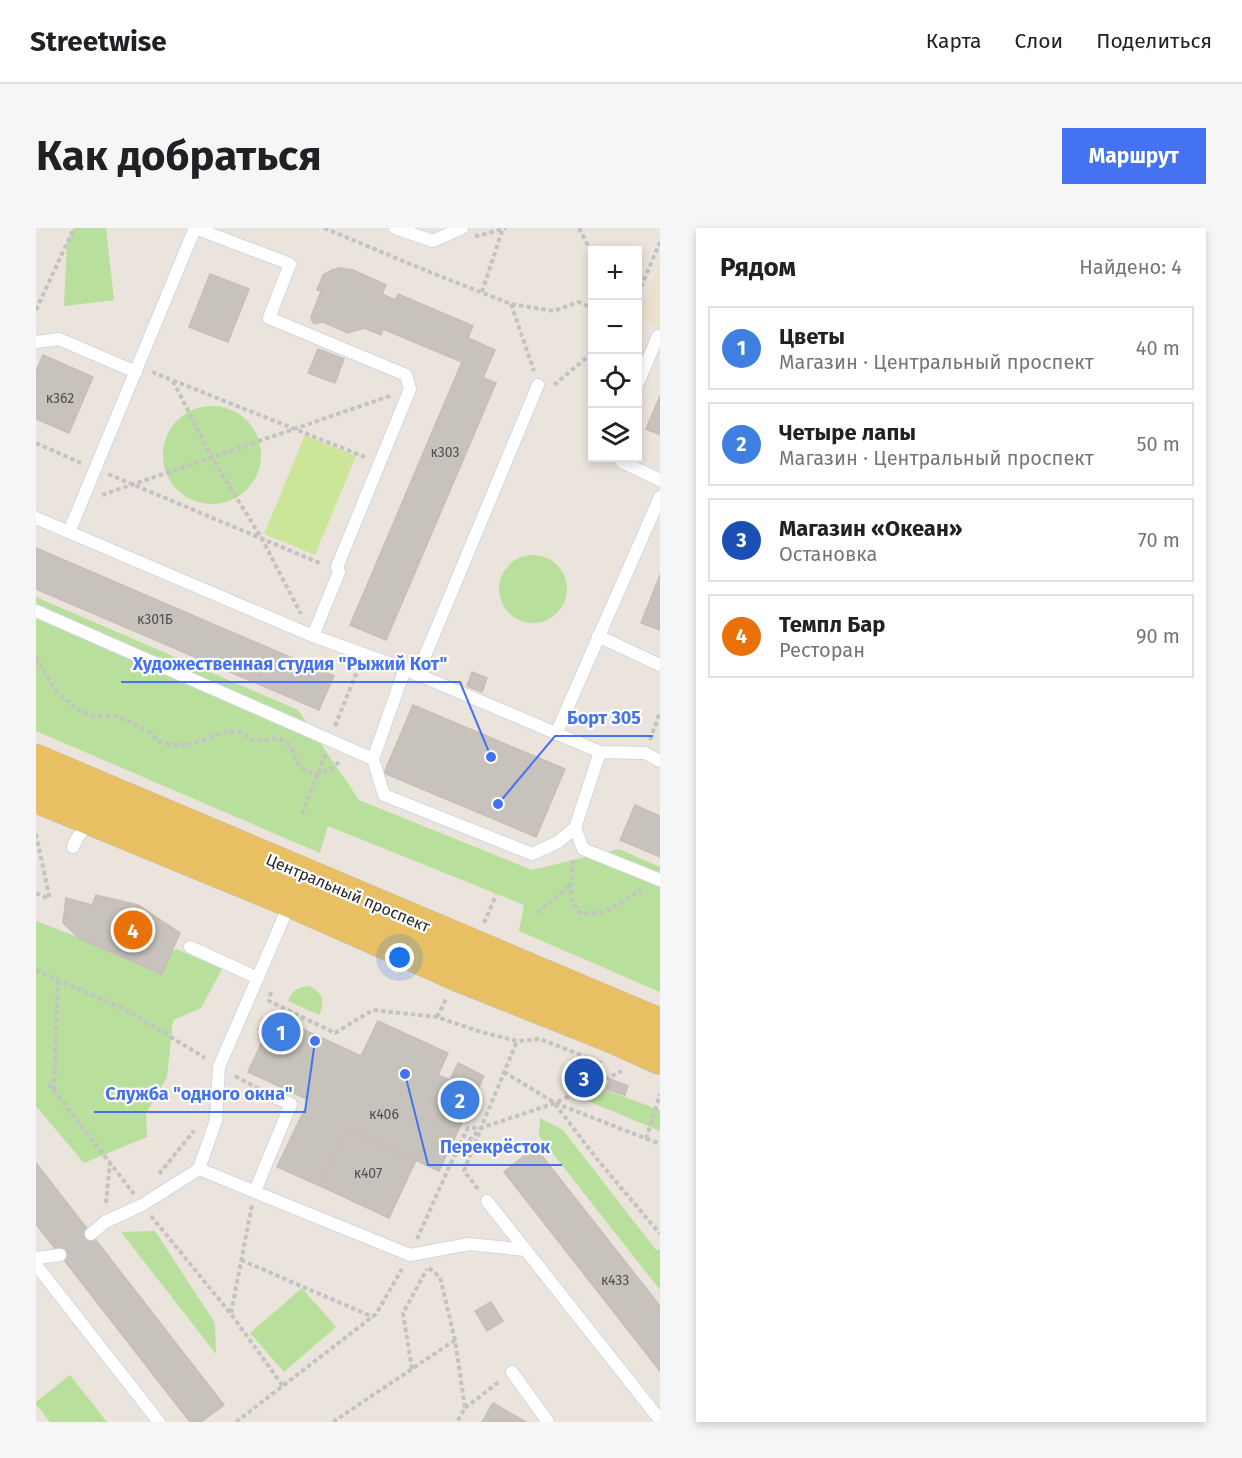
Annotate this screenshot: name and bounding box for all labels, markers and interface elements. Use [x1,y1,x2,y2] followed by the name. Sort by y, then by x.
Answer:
[30,25,167,58] text: Streetwise
[926,28,982,54] text: Карта
[1015,28,1063,54] text: Слои
[1096,28,1212,54] text: Поделиться
[1062,128,1206,184] button: Маршрут
[36,131,322,181] text: Как добраться
[588,246,642,462] map controls
[588,246,642,300] button: +
[720,252,796,283] text: Рядом
[1079,255,1182,279] text: Найдено: 4
[588,300,642,354] button: −
[779,323,845,350] text: Цветы
[737,336,746,360] text: 1
[1136,336,1180,360] text: 40 m
[779,350,1094,374] text: Магазин · Центральный проспект
[588,354,642,408] button: locate
[46,390,74,407] house number: к362
[588,408,642,462] button: layers
[779,419,916,446] text: Четыре лапы
[736,432,747,456] text: 2
[1136,432,1180,456] text: 50 m
[431,444,459,461] house number: к303
[779,446,1094,470] text: Магазин · Центральный проспект
[779,515,963,542] text: Магазин «Океан»
[736,528,747,552] text: 3
[1138,528,1180,552] text: 70 m
[779,542,877,566] text: Остановка
[137,611,173,628] house number: к301Б
[779,611,885,638] text: Темпл Бар
[736,624,747,648] text: 4
[1136,624,1180,648] text: 90 m
[779,638,865,662] text: Ресторан
[121,646,460,682] callout: Художественная студия "Рыжий Кот"
[132,653,447,675] text: Художественная студия "Рыжий Кот"
[555,700,653,736] callout: Борт 305
[567,707,641,729] text: Борт 305
[263,850,434,936] street label: Центральный проспект
[114,908,152,952] pin: 4
[385,943,414,972] your location
[262,1010,300,1054] pin: 1
[564,1056,604,1100] pin: 3
[94,1076,305,1112] callout: Служба "одного окна"
[440,1078,480,1122] pin: 2
[105,1083,293,1105] text: Служба "одного окна"
[369,1106,399,1123] house number: к406
[428,1129,562,1165] callout: Перекрёсток
[440,1136,550,1158] text: Перекрёсток
[354,1165,382,1182] house number: к407
[601,1272,629,1289] house number: к433

